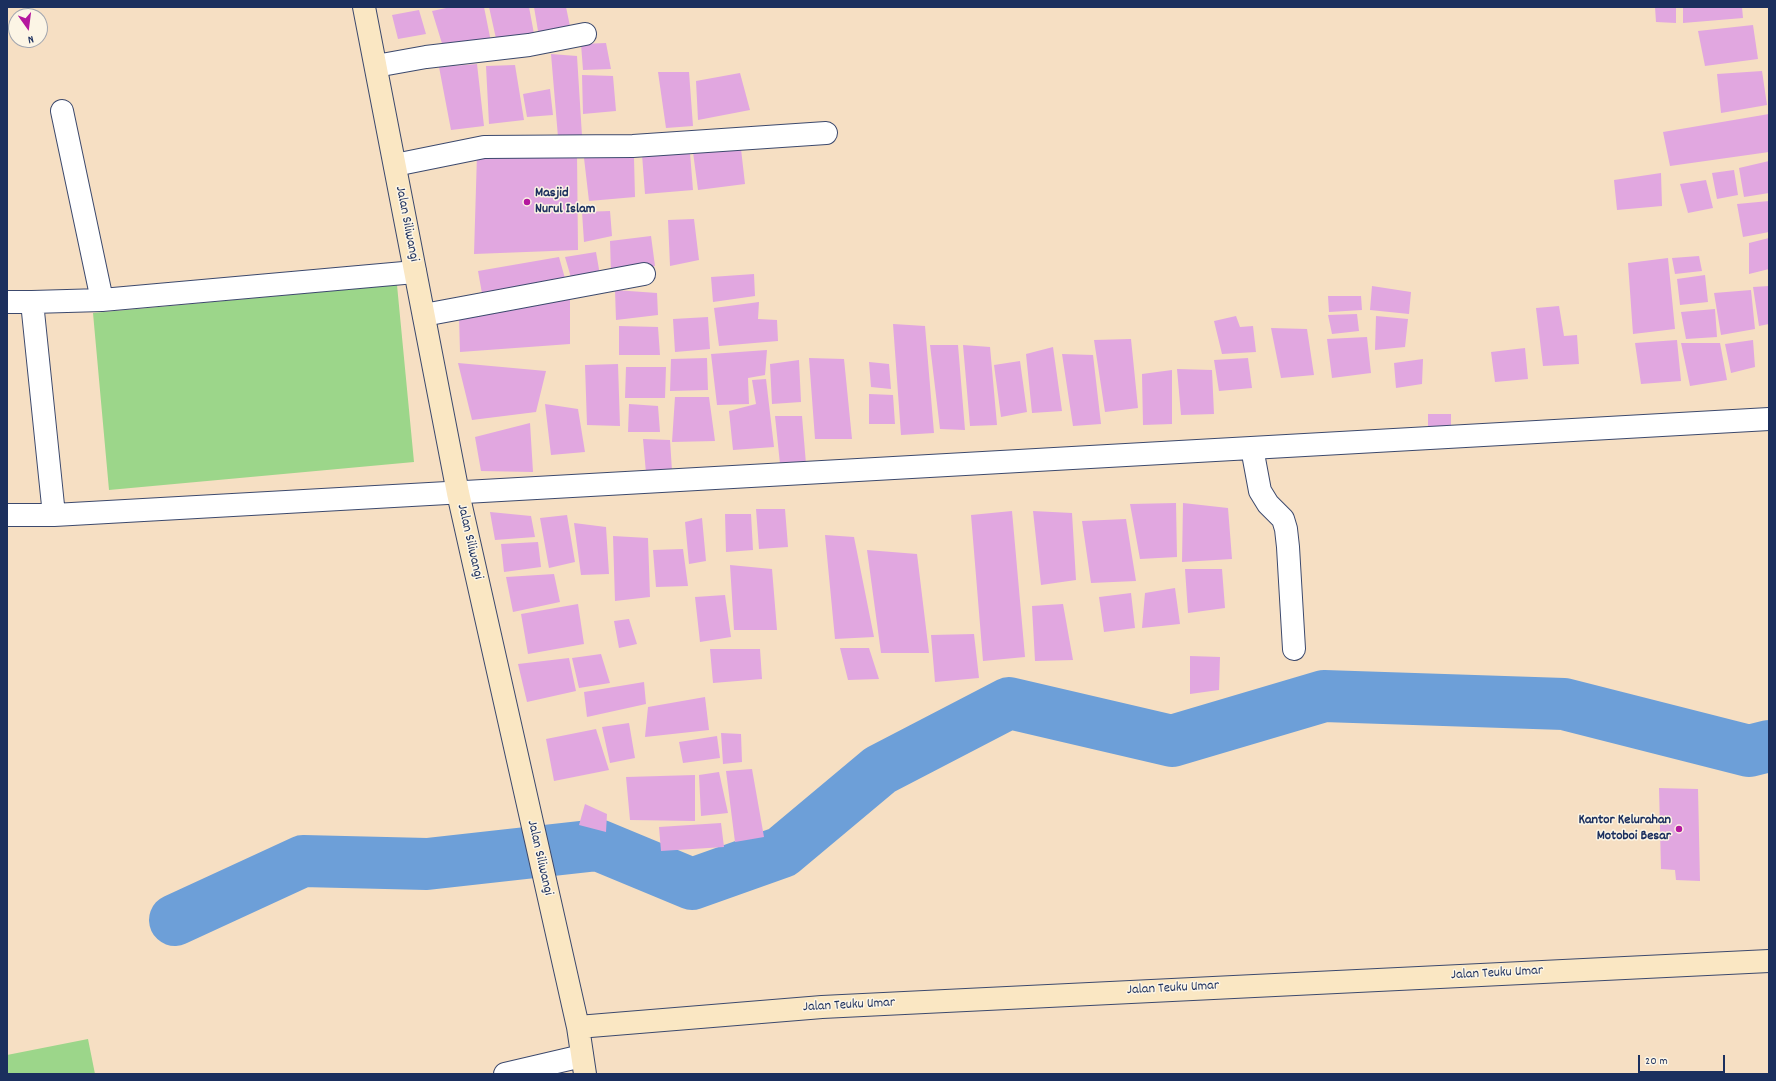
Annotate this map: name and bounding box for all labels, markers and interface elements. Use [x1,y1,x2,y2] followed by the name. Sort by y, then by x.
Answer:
[8,8,48,48] north arrow
[26,30,35,47] text: N
[390,185,422,263] street label: Jalan Siliwangi
[535,186,595,218] place label: Masjid Nurul Islam
[522,197,532,207] marker: Masjid Nurul Islam
[452,503,486,581] street label: Jalan Siliwangi
[1579,813,1671,846] place label: Kantor Kelurahan Motoboi Besar
[522,819,556,897] street label: Jalan Siliwangi
[1674,824,1684,834] marker: Kantor Kelurahan Motoboi Besar
[1451,963,1543,985] street label: Jalan Teuku Umar
[1127,978,1219,1000] street label: Jalan Teuku Umar
[803,995,895,1017] street label: Jalan Teuku Umar
[1640,1047,1727,1073] scale bar
[1645,1053,1668,1070] text: 20 m

